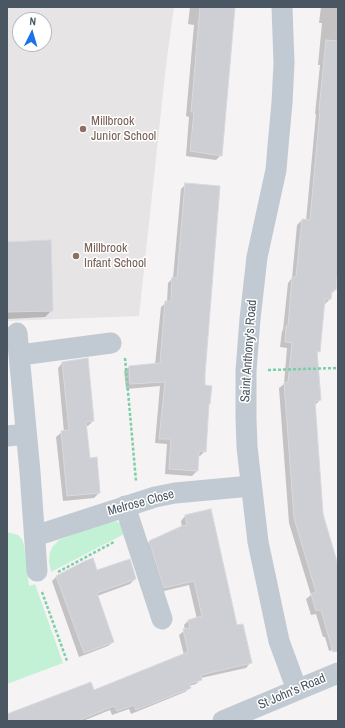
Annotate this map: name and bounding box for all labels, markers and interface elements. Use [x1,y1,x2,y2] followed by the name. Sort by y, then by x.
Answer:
[12,12,52,52] north arrow
[29,14,37,28] text: N
[91,114,156,145] place label: Millbrook Junior School
[78,124,88,134] marker: Millbrook Junior School
[84,241,146,272] place label: Millbrook Infant School
[71,251,81,261] marker: Millbrook Infant School
[238,299,260,403] street label: Saint Anthony's Road
[106,487,176,519] street label: Melrose Close
[256,671,328,713] street label: St John's Road

